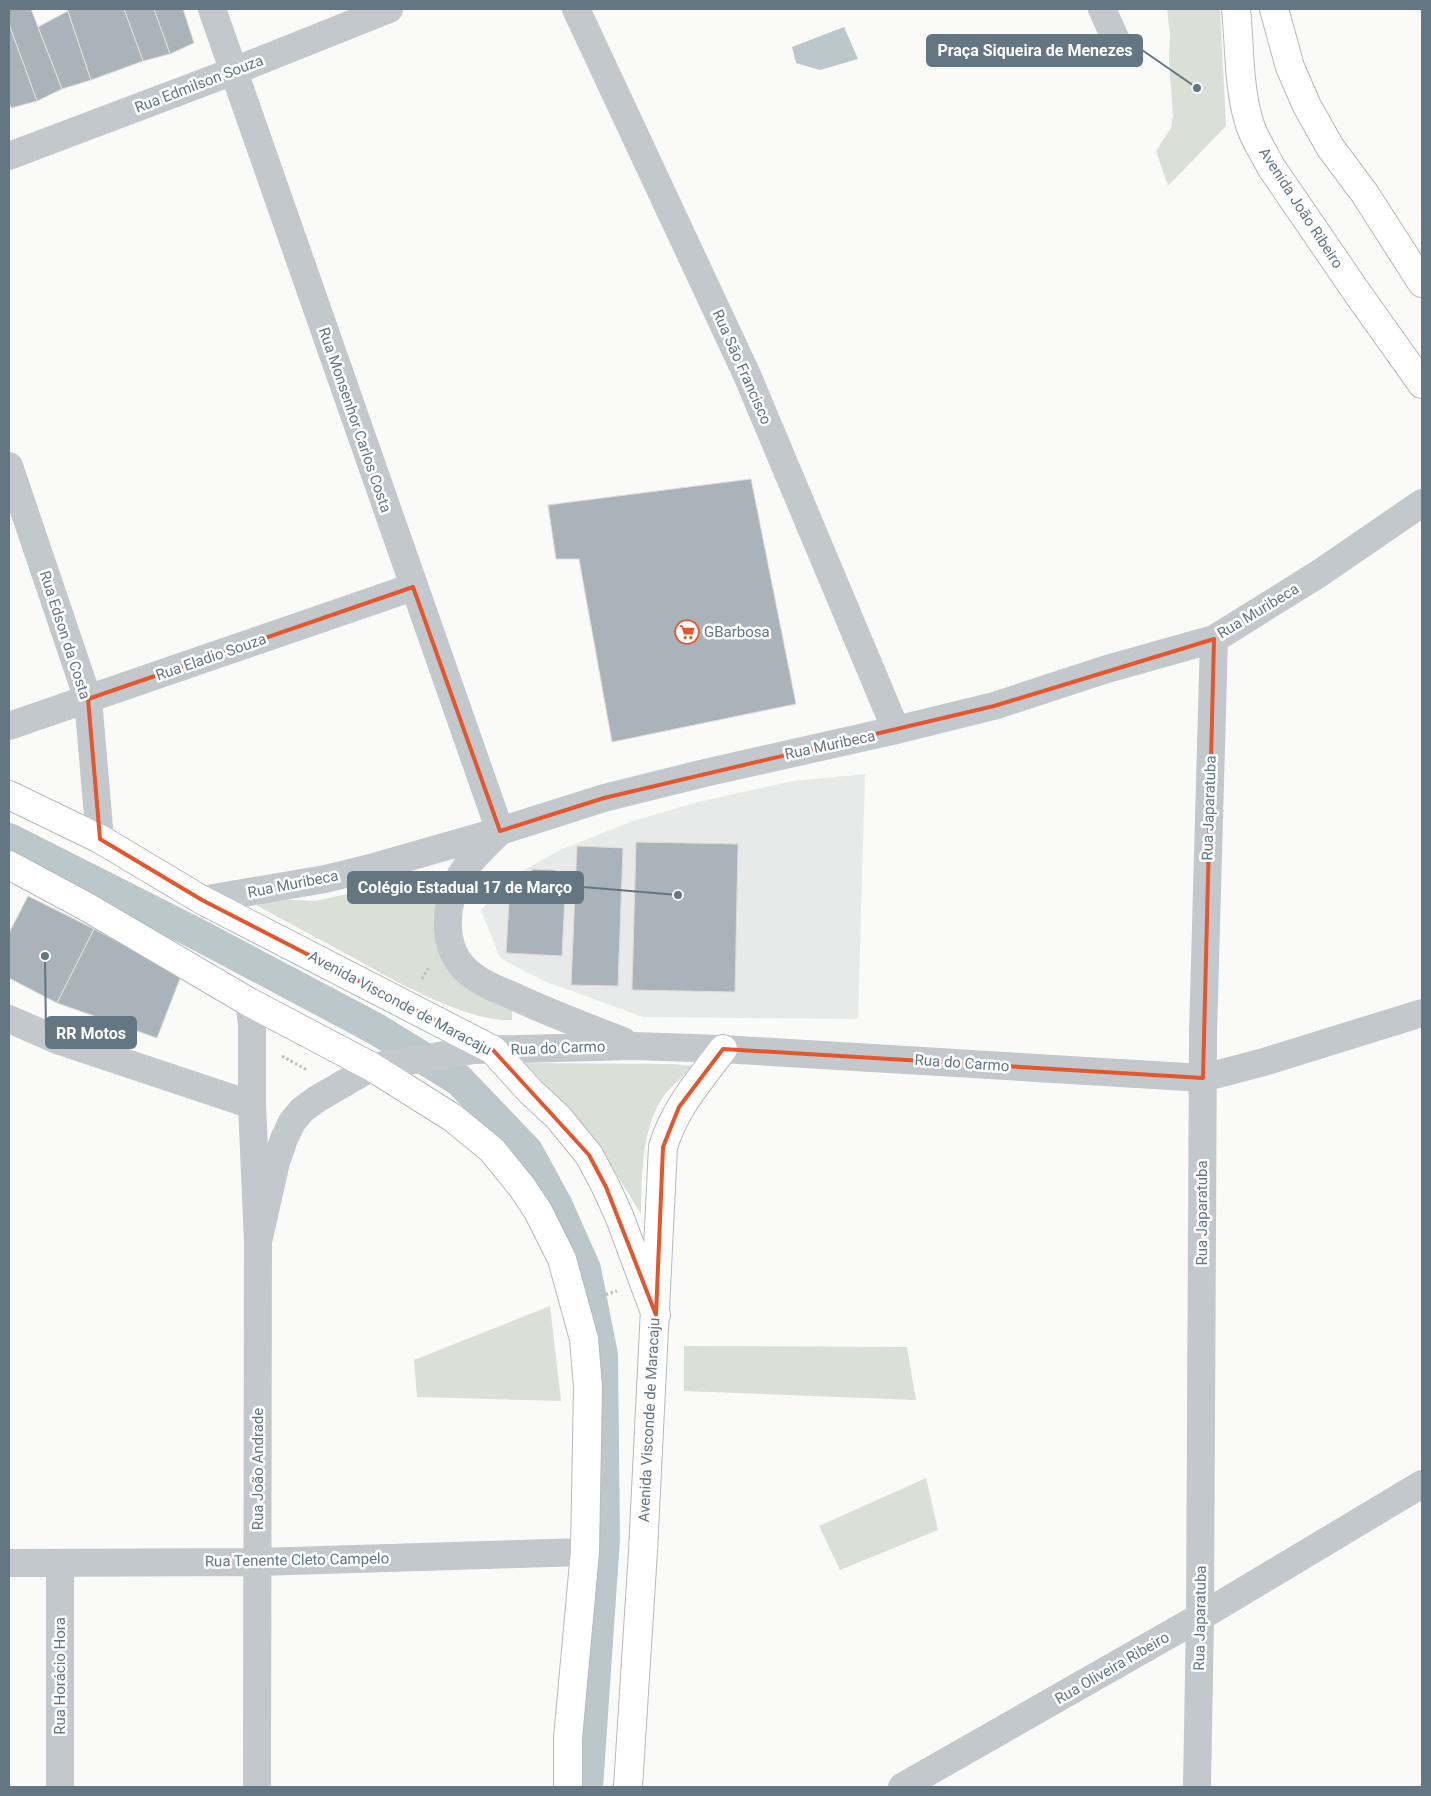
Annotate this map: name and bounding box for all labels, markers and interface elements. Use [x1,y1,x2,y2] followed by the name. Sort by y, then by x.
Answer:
[927,35,1142,66] callout: Praça Siqueira de Menezes
[937,41,1133,60] text: Praça Siqueira de Menezes
[132,51,266,117] street label: Rua Edmilson Souza
[1255,144,1347,272] street label: Avenida João Ribeiro
[709,307,775,427] street label: Rua São Francisco
[315,325,395,515] street label: Rua Monsenhor Carlos Costa
[36,568,94,702] street label: Rua Edson da Costa
[1214,580,1302,642] street label: Rua Muribeca
[674,619,700,645] supermarket icon: GBarbosa
[704,623,770,641] place label: GBarbosa
[153,630,269,684] street label: Rua Eladio Souza
[783,727,877,763] street label: Rua Muribeca
[1198,755,1220,861] street label: Rua Japaratuba
[246,866,340,902] street label: Rua Muribeca
[348,872,583,903] callout: Colégio Estadual 17 de Março
[358,878,572,897] text: Colégio Estadual 17 de Março
[305,947,495,1059] street label: Avenida Visconde de Maracaju
[46,1017,136,1048] callout: RR Motos
[56,1024,126,1043] text: RR Motos
[510,1037,606,1059] street label: Rua do Carmo
[914,1051,1010,1075] street label: Rua do Carmo
[1193,1160,1211,1266] street label: Rua Japaratuba
[635,1317,663,1523] street label: Avenida Visconde de Maracaju
[249,1408,267,1530] street label: Rua João Andrade
[205,1549,389,1571] street label: Rua Tenente Cleto Campelo
[1190,1565,1210,1671] street label: Rua Japaratuba
[51,1617,69,1735] street label: Rua Horácio Hora
[1052,1628,1172,1708] street label: Rua Oliveira Ribeiro

